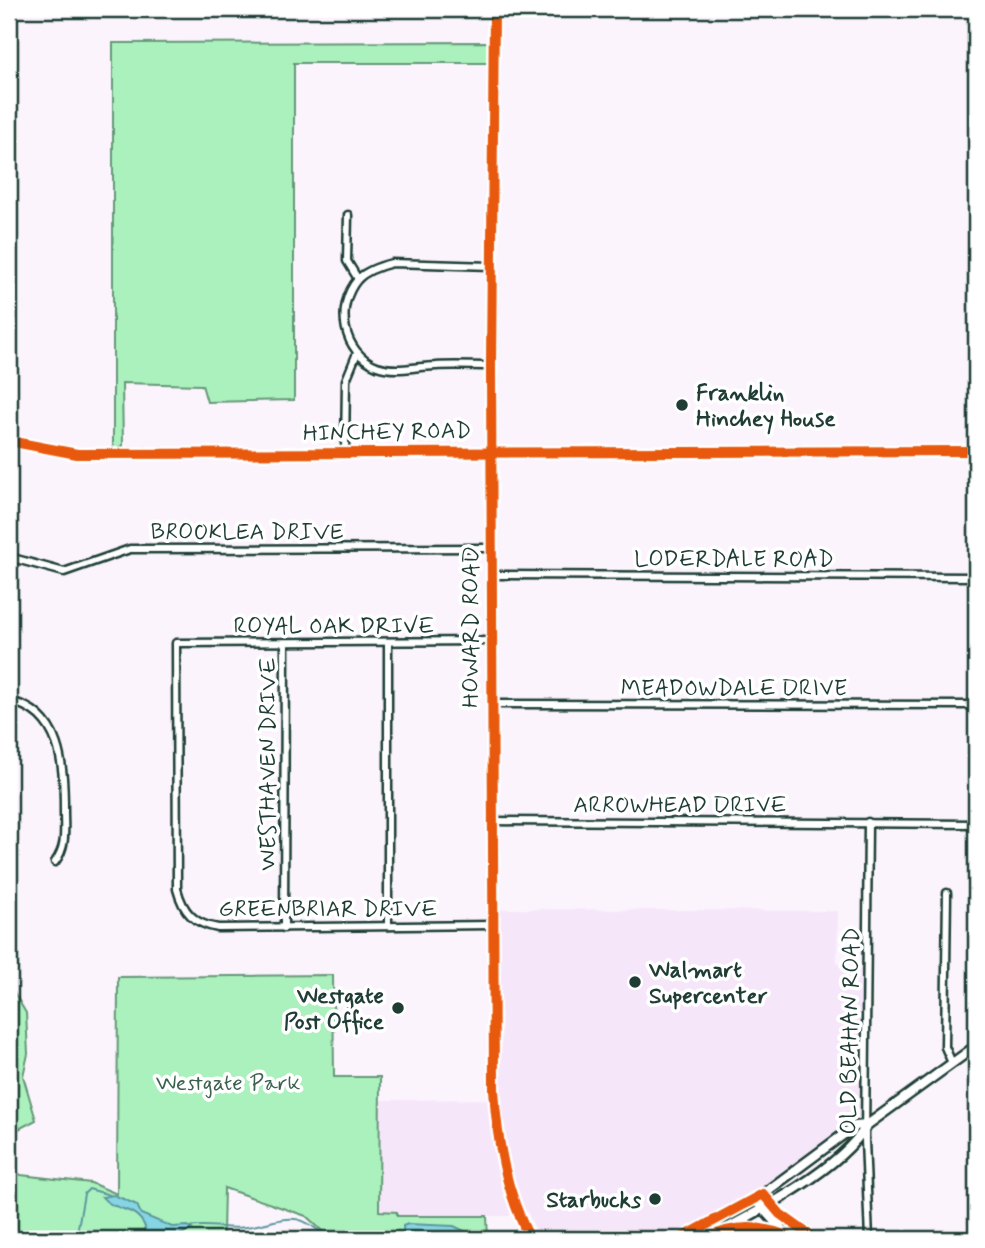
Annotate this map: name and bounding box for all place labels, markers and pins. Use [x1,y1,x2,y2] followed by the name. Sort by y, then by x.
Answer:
[696,379,836,435] place label: Franklin Hinchey House
[674,397,690,413] marker: Franklin Hinchey House
[648,956,768,1012] place label: Walmart Supercenter
[627,974,643,990] marker: Walmart Supercenter
[284,982,385,1038] place label: Westgate Post Office
[390,1000,406,1016] marker: Westgate Post Office
[546,1186,642,1216] place label: Starbucks
[647,1191,663,1207] marker: Starbucks

